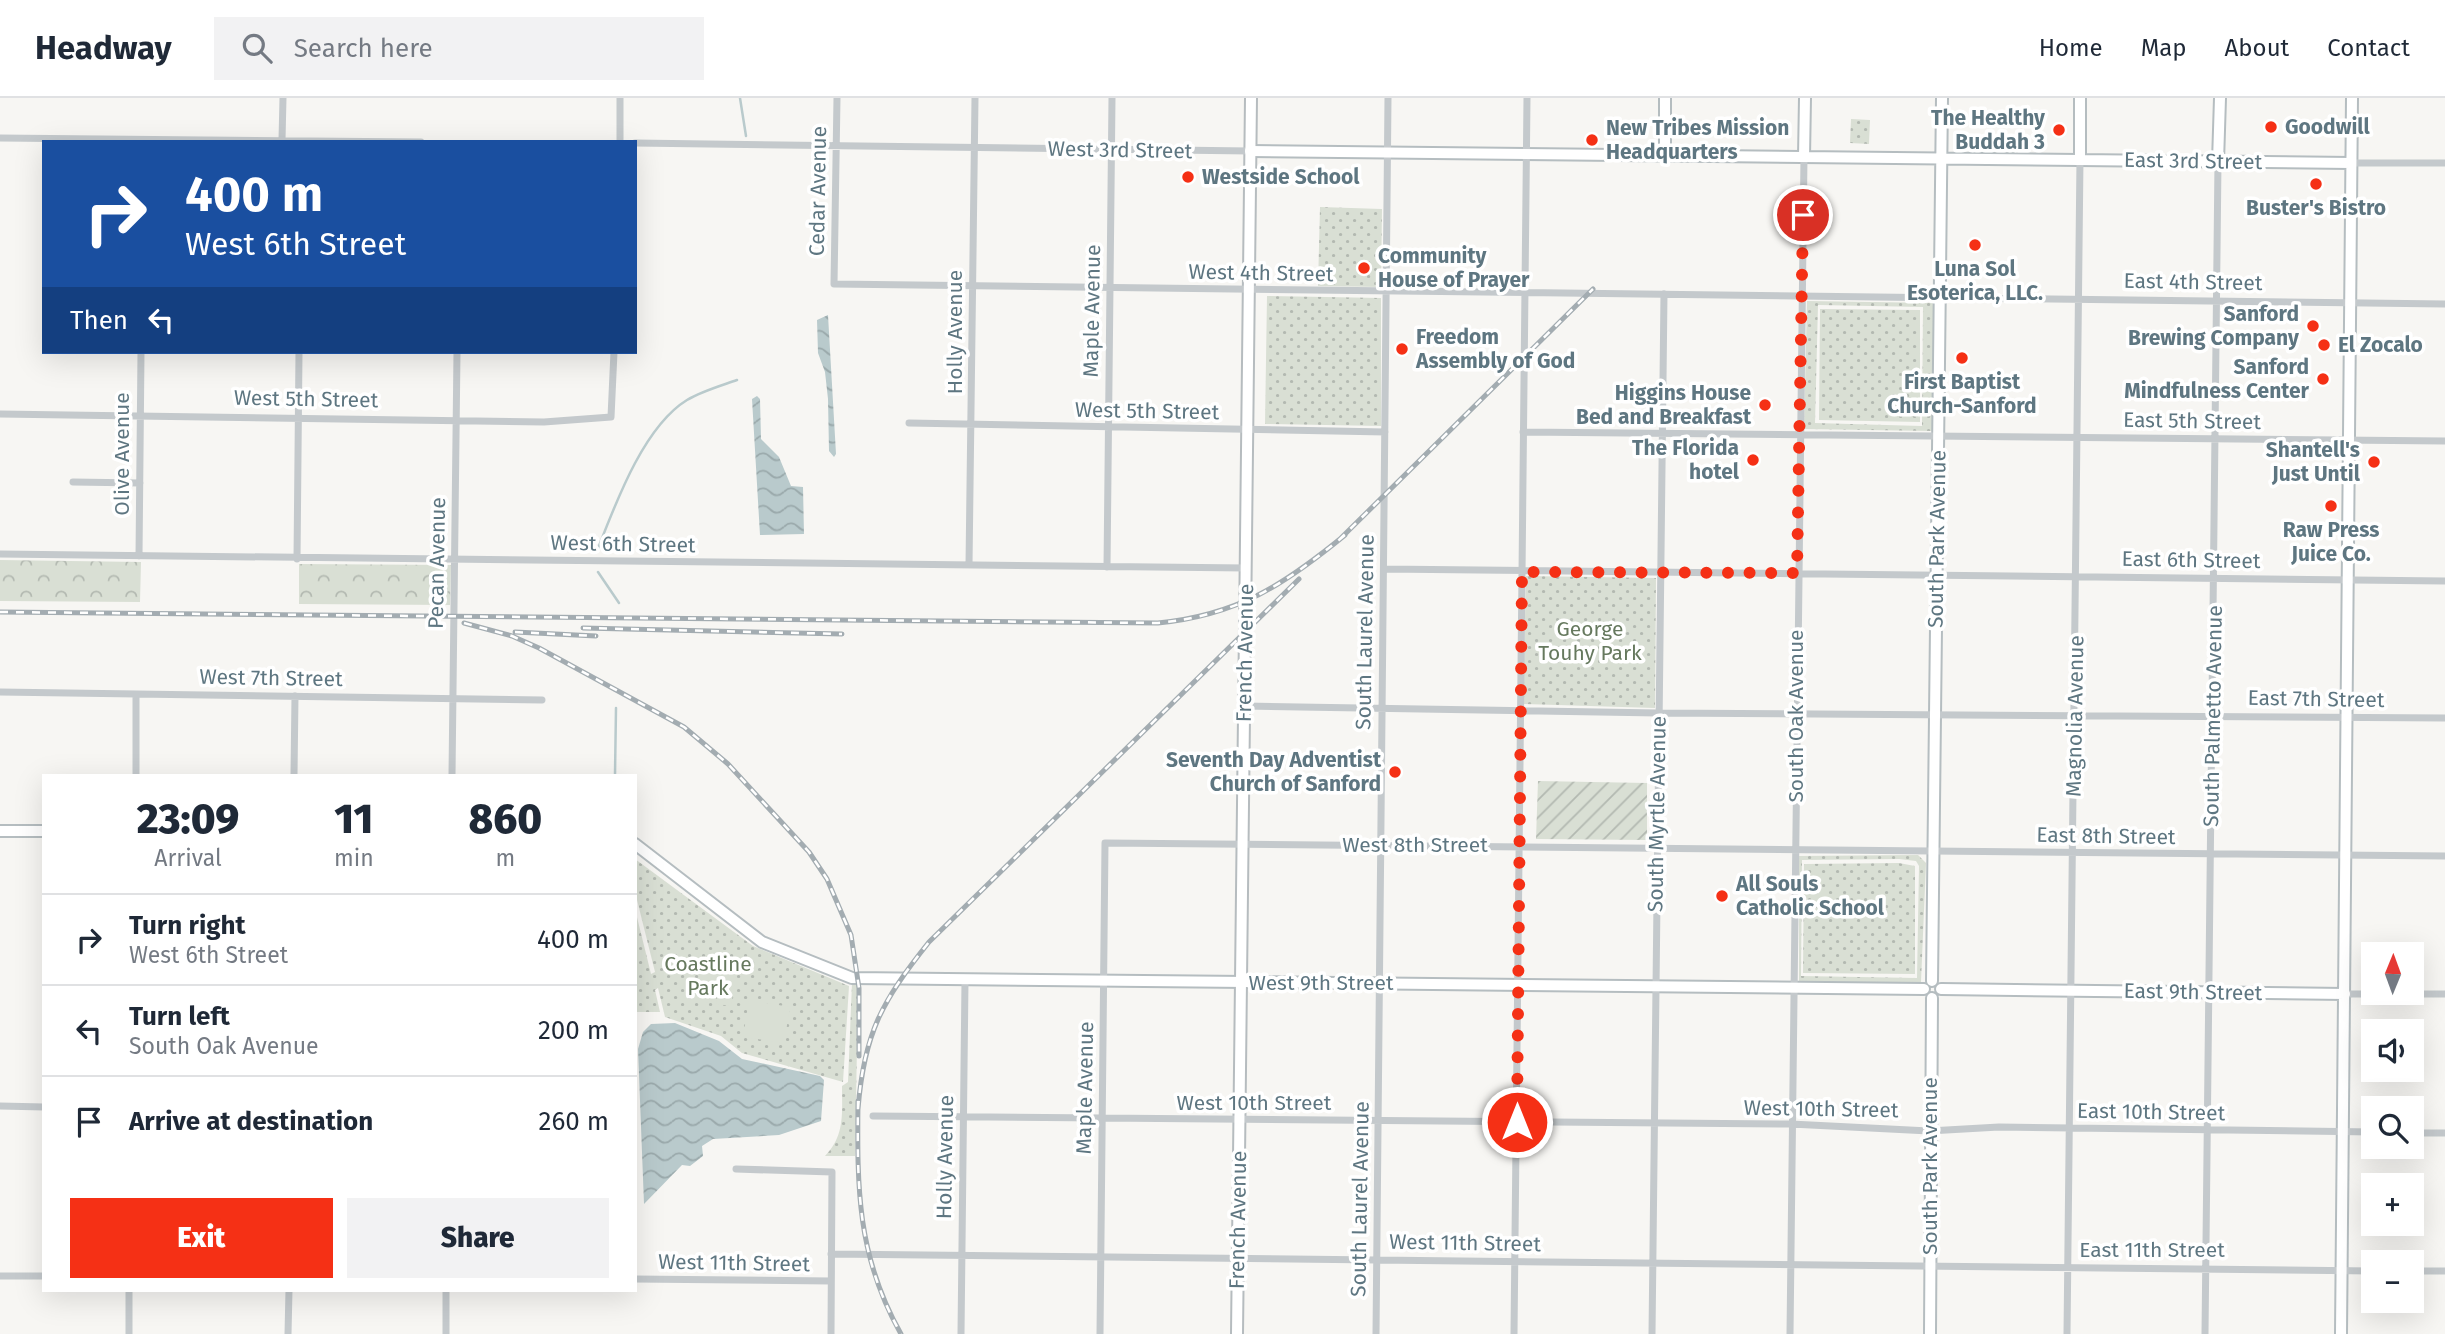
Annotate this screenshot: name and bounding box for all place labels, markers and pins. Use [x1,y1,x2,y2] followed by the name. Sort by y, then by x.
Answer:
[1931,105,2045,155] place label: The Healthy Buddah 3
[2285,114,2371,140] place label: Goodwill
[1606,115,1789,165] place label: New Tribes Mission Headquarters
[2263,119,2279,135] marker: Goodwill
[2051,122,2067,138] marker: The Healthy Buddah 3
[1584,132,1600,148] marker: New Tribes Mission Headquarters
[1202,164,1360,190] place label: Westside School
[1180,169,1196,185] marker: Westside School
[2308,176,2324,192] marker: Buster's Bistro
[1773,185,1833,245] pin
[2246,195,2386,221] place label: Buster's Bistro
[1967,237,1983,253] marker: Luna Sol Esoterica, LLC.
[1378,243,1530,293] place label: Community House of Prayer
[1907,256,2043,306] place label: Luna Sol Esoterica, LLC.
[1356,260,1372,276] marker: Community House of Prayer
[2128,301,2299,351] place label: Sanford Brewing Company
[2305,318,2321,334] marker: Sanford Brewing Company
[1415,324,1575,374] place label: Freedom Assembly of God
[2338,332,2423,358] place label: El Zocalo
[2316,337,2332,353] marker: El Zocalo
[1394,341,1410,357] marker: Freedom Assembly of God
[1954,350,1970,366] marker: First Baptist Church-Sanford
[2124,354,2310,404] place label: Sanford Mindfulness Center
[1887,369,2037,419] place label: First Baptist Church-Sanford
[2315,371,2331,387] marker: Sanford Mindfulness Center
[1576,380,1752,430] place label: Higgins House Bed and Breakfast
[1757,397,1773,413] marker: Higgins House Bed and Breakfast
[1632,435,1740,485] place label: The Florida hotel
[2266,437,2361,487] place label: Shantell's Just Until
[1745,452,1761,468] marker: The Florida hotel
[2366,454,2382,470] marker: Shantell's Just Until
[2323,498,2339,514] marker: Raw Press Juice Co.
[2283,517,2379,567] place label: Raw Press Juice Co.
[1166,747,1382,797] place label: Seventh Day Adventist Church of Sanford
[1387,764,1403,780] marker: Seventh Day Adventist Church of Sanford
[1735,871,1885,921] place label: All Souls Catholic School
[1714,888,1730,904] marker: All Souls Catholic School

